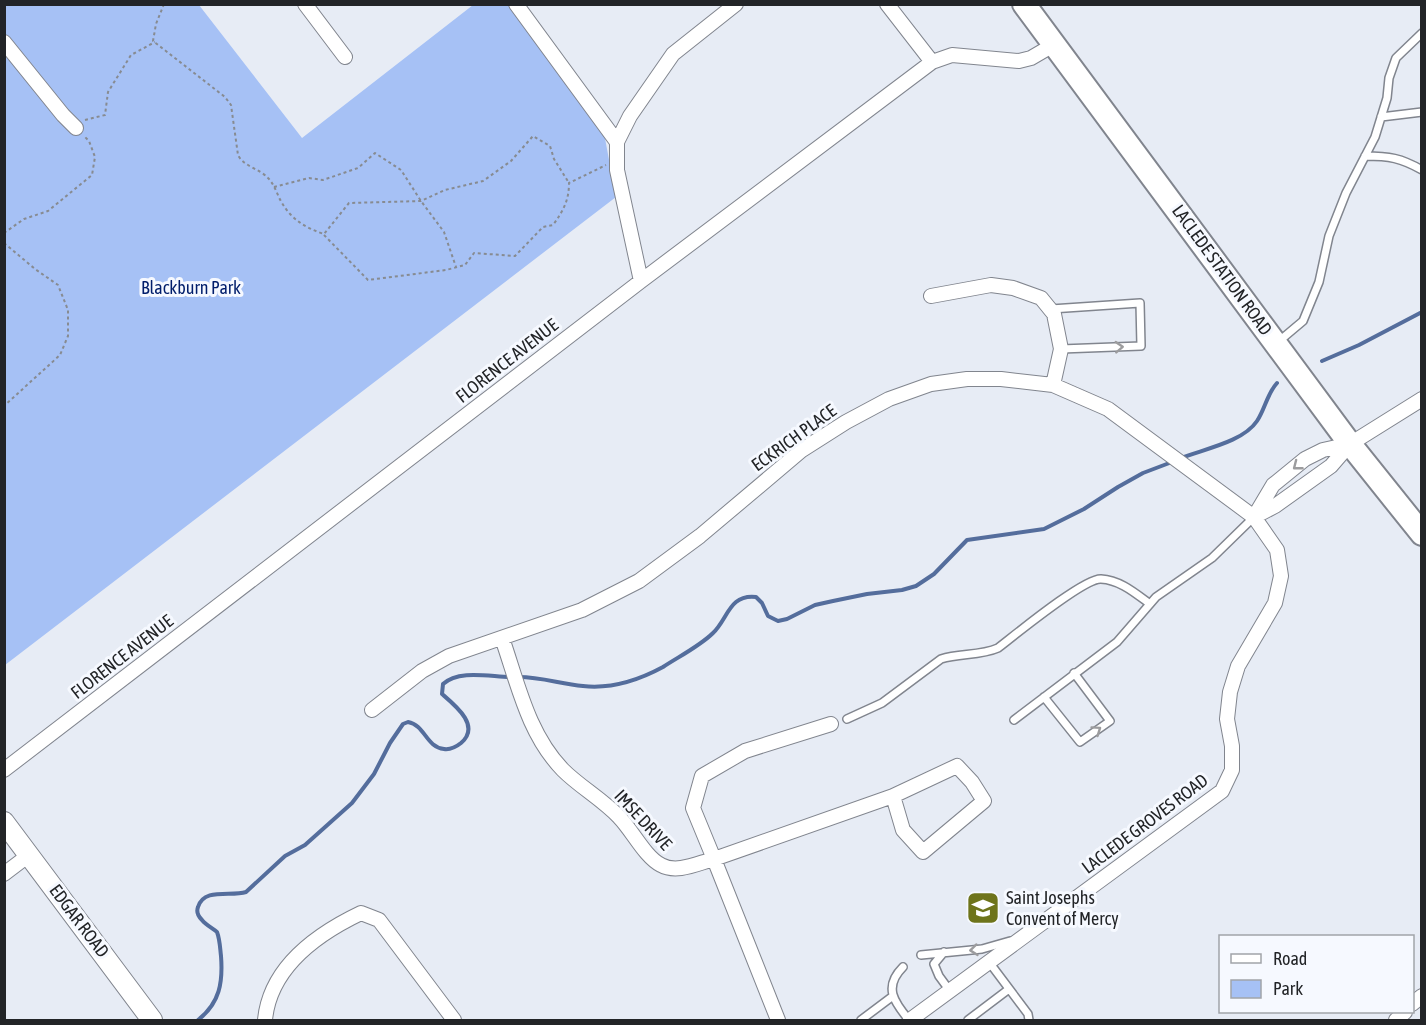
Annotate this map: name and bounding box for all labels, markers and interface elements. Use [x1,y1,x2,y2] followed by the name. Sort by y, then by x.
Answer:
[1168,200,1277,339] street label: LACLEDE STATION ROAD
[141,277,241,298] park label: Blackburn Park
[451,314,562,407] street label: FLORENCE AVENUE
[1115,340,1124,353] one-way arrow
[747,400,840,475] street label: ECKRICH PLACE
[1293,458,1304,469] one-way arrow
[66,610,177,703] street label: FLORENCE AVENUE
[1090,726,1101,737] one-way arrow
[1078,769,1212,878] street label: LACLEDE GROVES ROAD
[610,785,677,854] street label: IMSE DRIVE
[45,880,114,961] street label: EDGAR ROAD
[1006,887,1119,929] place label: Saint Josephs Convent of Mercy
[965,890,1001,926] school or university icon: Saint Josephs Convent of Mercy
[1219,935,1414,1013] legend
[969,943,978,955] one-way arrow
[1273,948,1307,969] text: Road
[1273,978,1303,999] text: Park

